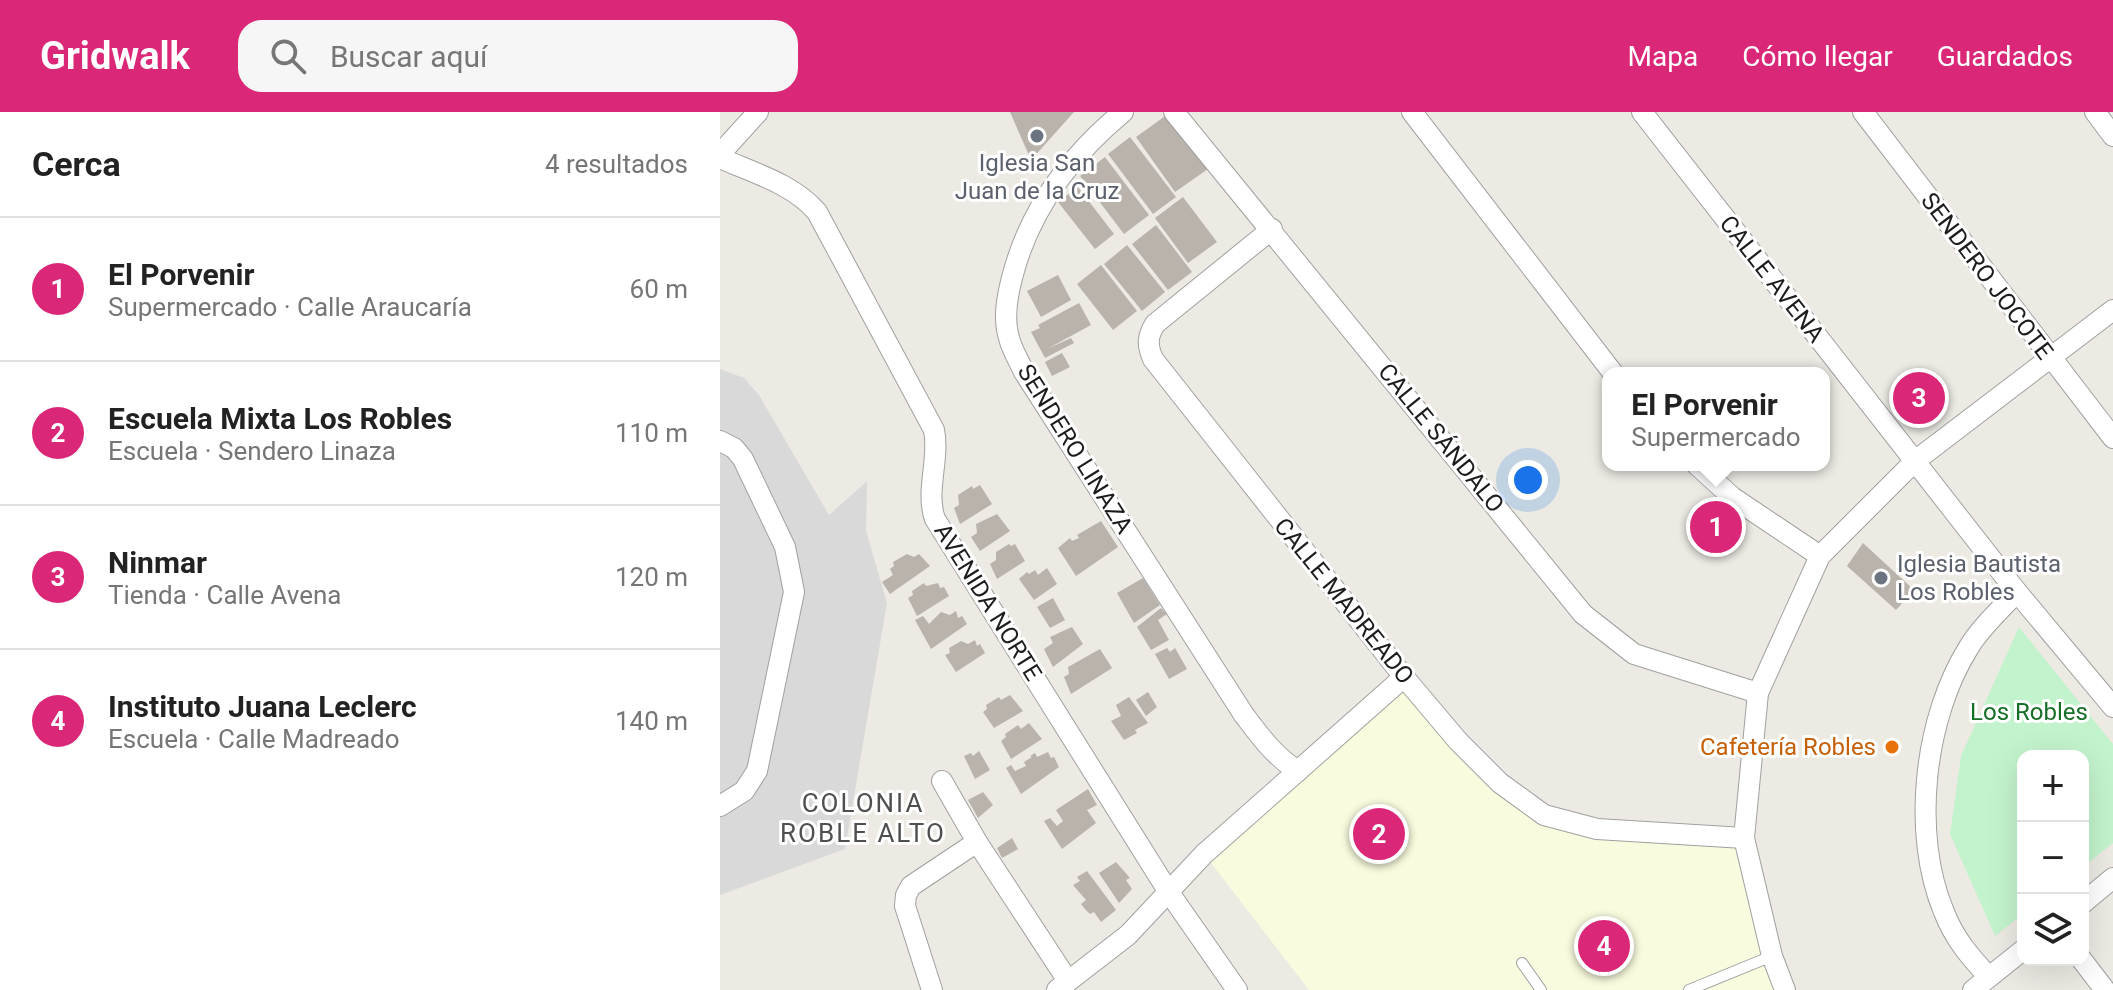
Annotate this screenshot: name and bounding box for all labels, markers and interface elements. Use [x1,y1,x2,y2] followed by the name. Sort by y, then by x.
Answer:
[238,20,798,92] search box
[40,34,190,78] text: Gridwalk
[266,34,310,78] icon: search
[330,39,488,74] text: Buscar aquí
[1628,40,1698,73] text: Mapa
[1742,40,1893,73] text: Cómo llegar
[1937,40,2073,73] text: Guardados
[1028,127,1046,145] marker: Iglesia San Juan de la Cruz
[32,144,121,184] text: Cerca
[545,149,688,179] text: 4 resultados
[955,149,1119,205] place label: Iglesia San Juan de la Cruz
[1915,187,2059,365] street label: SENDERO JOCOTE
[1714,210,1830,348] street label: CALLE AVENA
[108,257,255,292] text: El Porvenir
[51,274,65,304] text: 1
[630,274,688,304] text: 60 m
[108,292,472,322] text: Supermercado · Calle Araucaría
[1372,358,1510,518] street label: CALLE SÁNDALO
[1012,359,1139,539] street label: SENDERO LINAZA
[1602,367,1830,471] popup
[1893,368,1945,428] pin: 3
[1631,387,1778,422] text: El Porvenir
[108,401,452,436] text: Escuela Mixta Los Robles
[51,418,65,448] text: 2
[615,418,688,448] text: 110 m
[1631,422,1801,452] text: Supermercado
[108,436,396,466] text: Escuela · Sendero Linaza
[1508,460,1548,500] your location
[1690,497,1742,557] pin: 1
[1268,512,1420,690] street label: CALLE MADREADO
[928,518,1048,686] street label: AVENIDA NORTE
[108,545,207,580] text: Ninmar
[1897,550,2061,606] place label: Iglesia Bautista Los Robles
[51,562,65,592] text: 3
[615,562,688,592] text: 120 m
[1872,569,1890,587] marker: Iglesia Bautista Los Robles
[108,580,341,610] text: Tienda · Calle Avena
[108,689,417,724] text: Instituto Juana Leclerc
[1970,698,2088,726] park label: Los Robles
[51,706,65,736] text: 4
[615,706,688,736] text: 140 m
[108,724,400,754] text: Escuela · Calle Madreado
[1700,733,1876,761] place label: Cafetería Robles
[1883,738,1901,756] marker: Cafetería Robles
[2017,750,2089,966] map controls
[2017,750,2089,822] button: +
[780,788,946,848] district label: COLONIA ROBLE ALTO
[1353,804,1405,864] pin: 2
[2017,822,2089,894] button: −
[2017,894,2089,966] button: layers
[1578,916,1630,976] pin: 4

